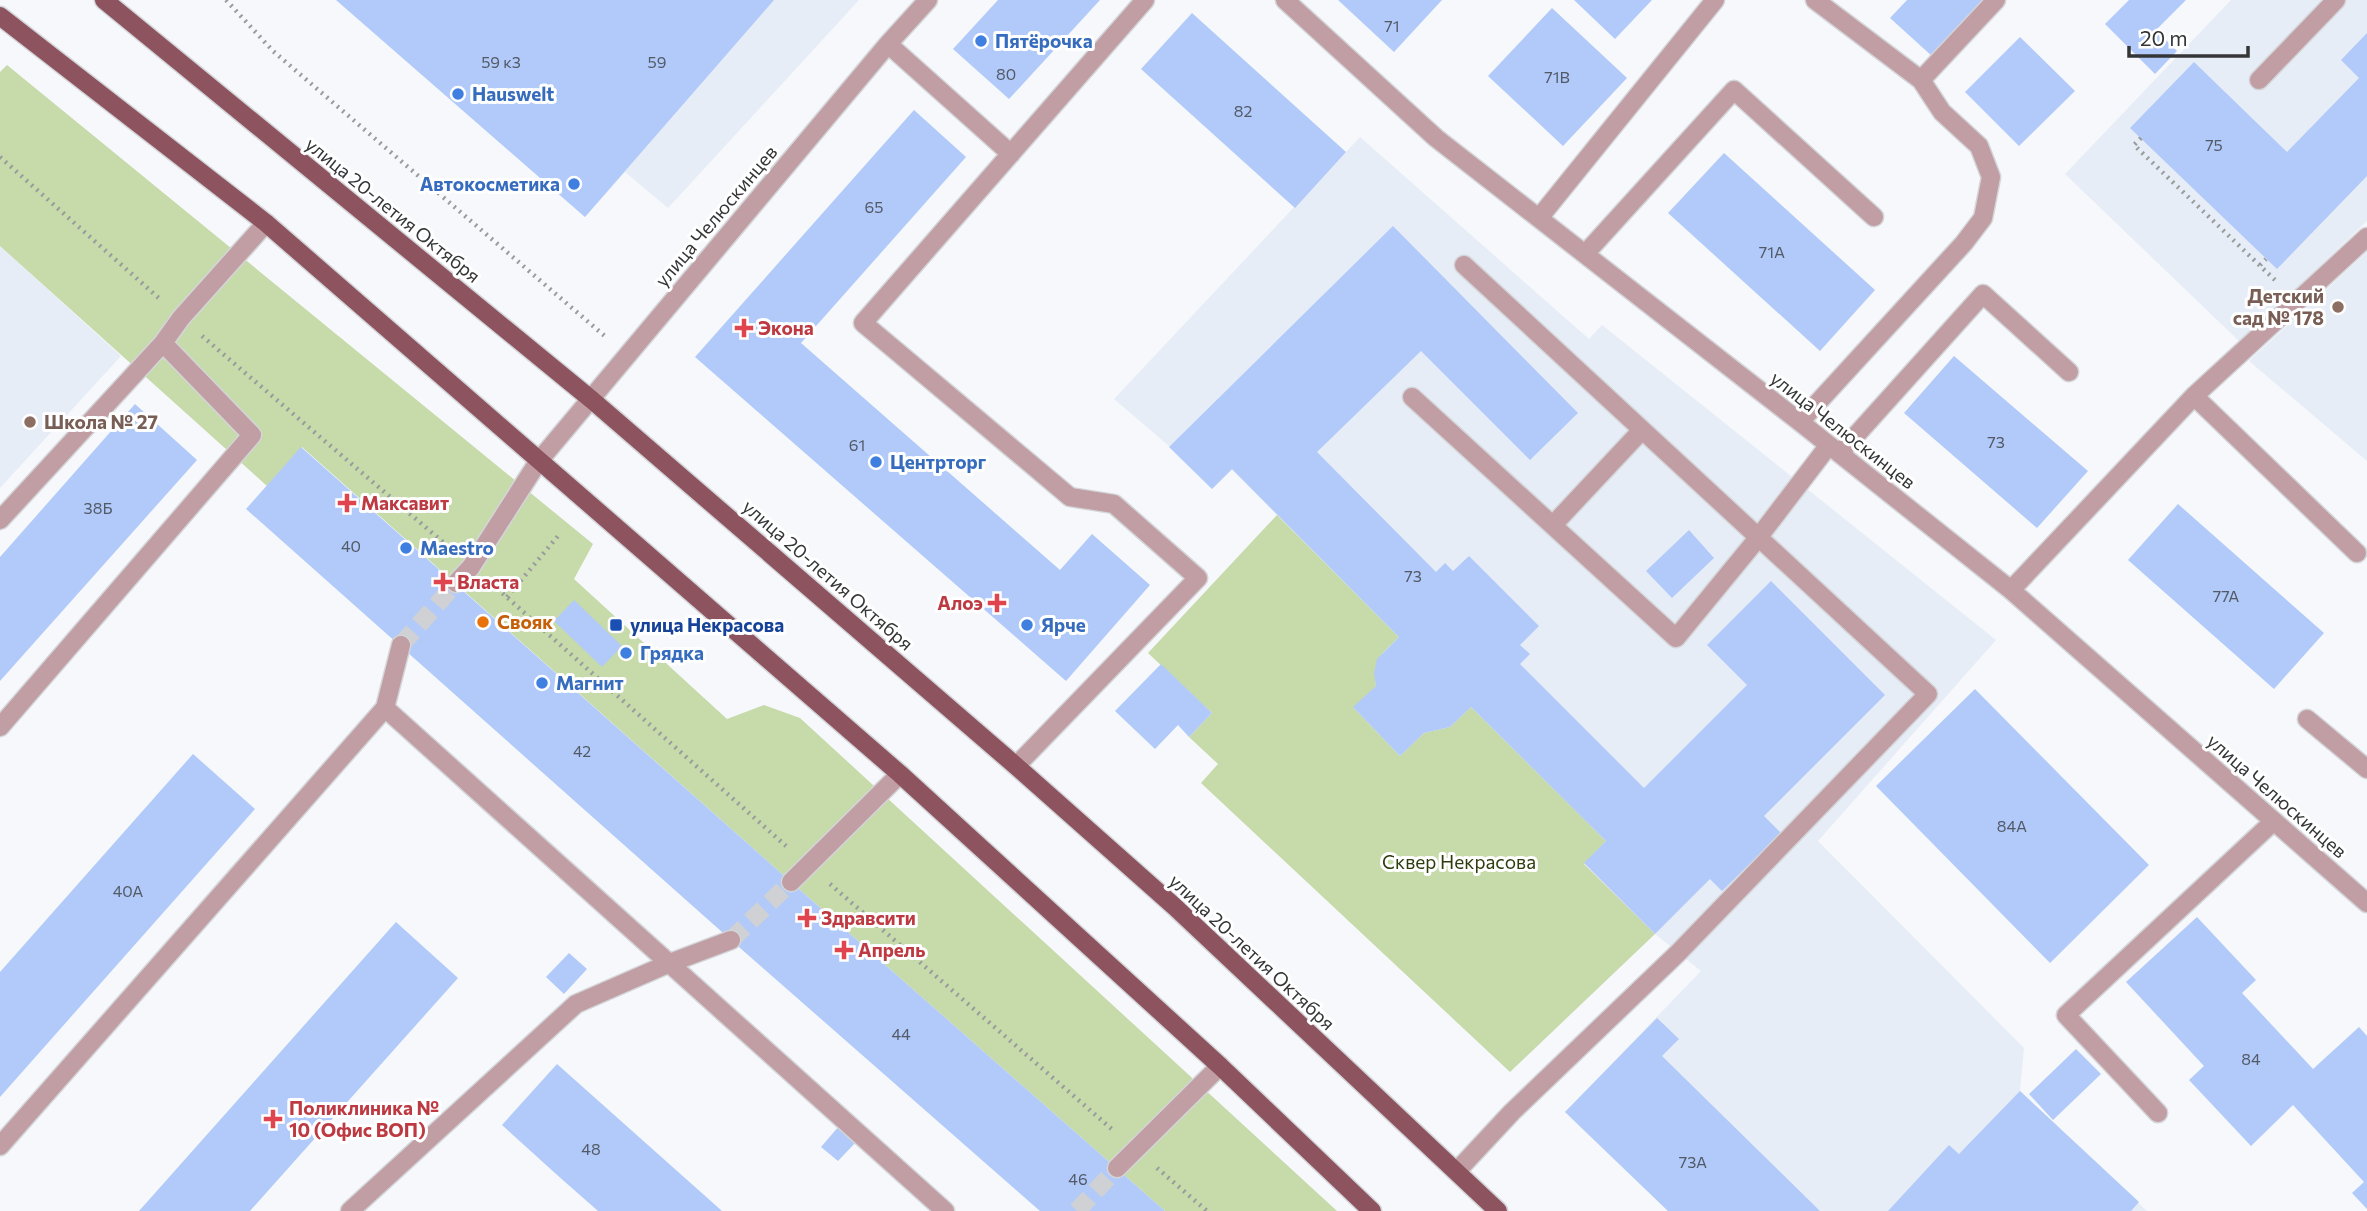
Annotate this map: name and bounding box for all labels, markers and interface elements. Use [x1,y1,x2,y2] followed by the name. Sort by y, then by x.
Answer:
[2129,14,2248,58] scale bar
[1384,16,1400,35] house number: 71
[2140,25,2188,50] text: 20 m
[995,29,1093,52] place label: Пятёрочка
[973,33,989,49] marker: Пятёрочка
[481,52,521,71] house number: 59 к3
[648,52,666,71] house number: 59
[996,64,1016,83] house number: 80
[1544,67,1570,86] house number: 71В
[472,82,554,105] place label: Hauswelt
[450,86,466,102] marker: Hauswelt
[1234,101,1252,120] house number: 82
[301,132,485,287] street label: улица 20-летия Октября
[2205,135,2223,154] house number: 75
[650,140,781,291] street label: улица Челюскинцев
[420,172,560,195] place label: Автокосметика
[566,176,582,192] marker: Автокосметика
[865,197,883,216] house number: 65
[1759,242,1785,261] house number: 71А
[2233,284,2324,329] place label: Детский сад № 178
[2330,299,2346,315] marker: Детский сад № 178
[758,316,814,339] place label: Экона
[736,320,752,336] marker: Экона
[1766,366,1920,493] street label: улица Челюскинцев
[44,410,158,433] place label: Школа № 27
[22,414,38,430] marker: Школа № 27
[1987,432,2005,451] house number: 73
[849,435,865,454] house number: 61
[890,450,987,473] place label: Центрторг
[868,454,884,470] marker: Центрторг
[361,491,449,514] place label: Максавит
[738,494,918,655] street label: улица 20-летия Октября
[339,495,355,511] marker: Максавит
[84,498,112,517] house number: 38Б
[341,536,361,555] house number: 40
[420,536,494,559] place label: Maestro
[398,540,414,556] marker: Maestro
[1404,566,1422,585] house number: 73
[457,570,519,593] place label: Власта
[435,574,451,590] marker: Власта
[2213,586,2239,605] house number: 77А
[937,591,983,614] place label: Алоэ
[989,595,1005,611] marker: Алоэ
[497,610,553,633] place label: Свояк
[630,613,784,636] place label: улица Некрасова
[1041,613,1086,636] place label: Ярче
[475,614,491,630] marker: Свояк
[608,617,624,633] marker: улица Некрасова
[1019,617,1035,633] marker: Ярче
[640,641,704,664] place label: Грядка
[618,645,634,661] marker: Грядка
[556,671,624,694] place label: Магнит
[534,675,550,691] marker: Магнит
[2203,729,2352,863] street label: улица Челюскинцев
[573,741,591,760] house number: 42
[1997,816,2027,835] house number: 84А
[1382,850,1536,873] park label: Сквер Некрасова
[1165,869,1340,1034] street label: улица 20-летия Октября
[113,881,143,900] house number: 40А
[821,906,916,929] place label: Здравсити
[799,910,815,926] marker: Здравсити
[858,938,925,961] place label: Апрель
[836,942,852,958] marker: Апрель
[891,1024,911,1043] house number: 44
[2241,1049,2261,1068] house number: 84
[289,1096,439,1141] place label: Поликлиника № 10 (Офис ВОП)
[263,1109,283,1129] marker: Поликлиника № 10 (Офис ВОП)
[581,1139,601,1158] house number: 48
[1679,1152,1707,1171] house number: 73А
[1068,1169,1088,1188] house number: 46

